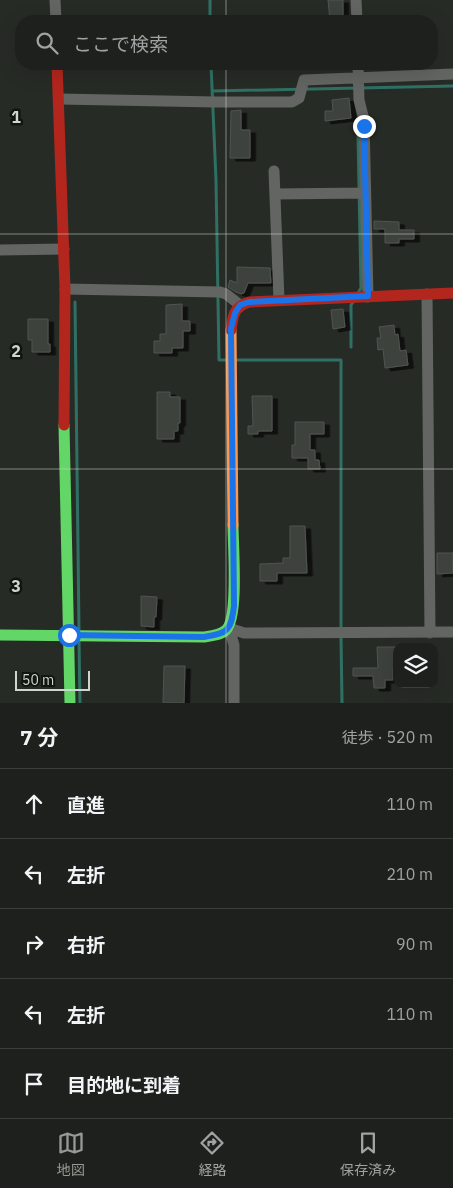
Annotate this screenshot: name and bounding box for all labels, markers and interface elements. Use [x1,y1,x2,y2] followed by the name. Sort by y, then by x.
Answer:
[15,15,438,70] search box
[33,29,61,57] icon: search
[73,32,168,56] text: ここで検索
[11,107,21,127] text: 1
[353,115,376,138] route end
[11,341,21,361] text: 2
[11,576,21,596] text: 3
[58,624,81,647] route start
[393,643,438,688] map controls
[393,643,438,688] button: layers
[15,668,90,691] scale bar
[22,671,54,689] text: 50 m
[20,723,59,751] text: 7 分
[342,727,433,747] text: 徒歩 · 520 m
[20,790,48,818] icon: ahead
[67,793,105,817] text: 直進
[386,794,433,814] text: 110 m
[20,860,48,888] icon: left
[67,863,105,887] text: 左折
[386,864,433,884] text: 210 m
[20,930,48,958] icon: right
[67,933,105,957] text: 右折
[396,934,433,954] text: 90 m
[20,1000,48,1028] icon: left
[67,1003,105,1027] text: 左折
[386,1004,433,1024] text: 110 m
[20,1070,48,1098] icon: arrive
[67,1073,181,1097] text: 目的地に到着
[57,1129,85,1179] tab: 地図
[198,1129,226,1179] tab: 経路
[340,1129,396,1179] tab: 保存済み

